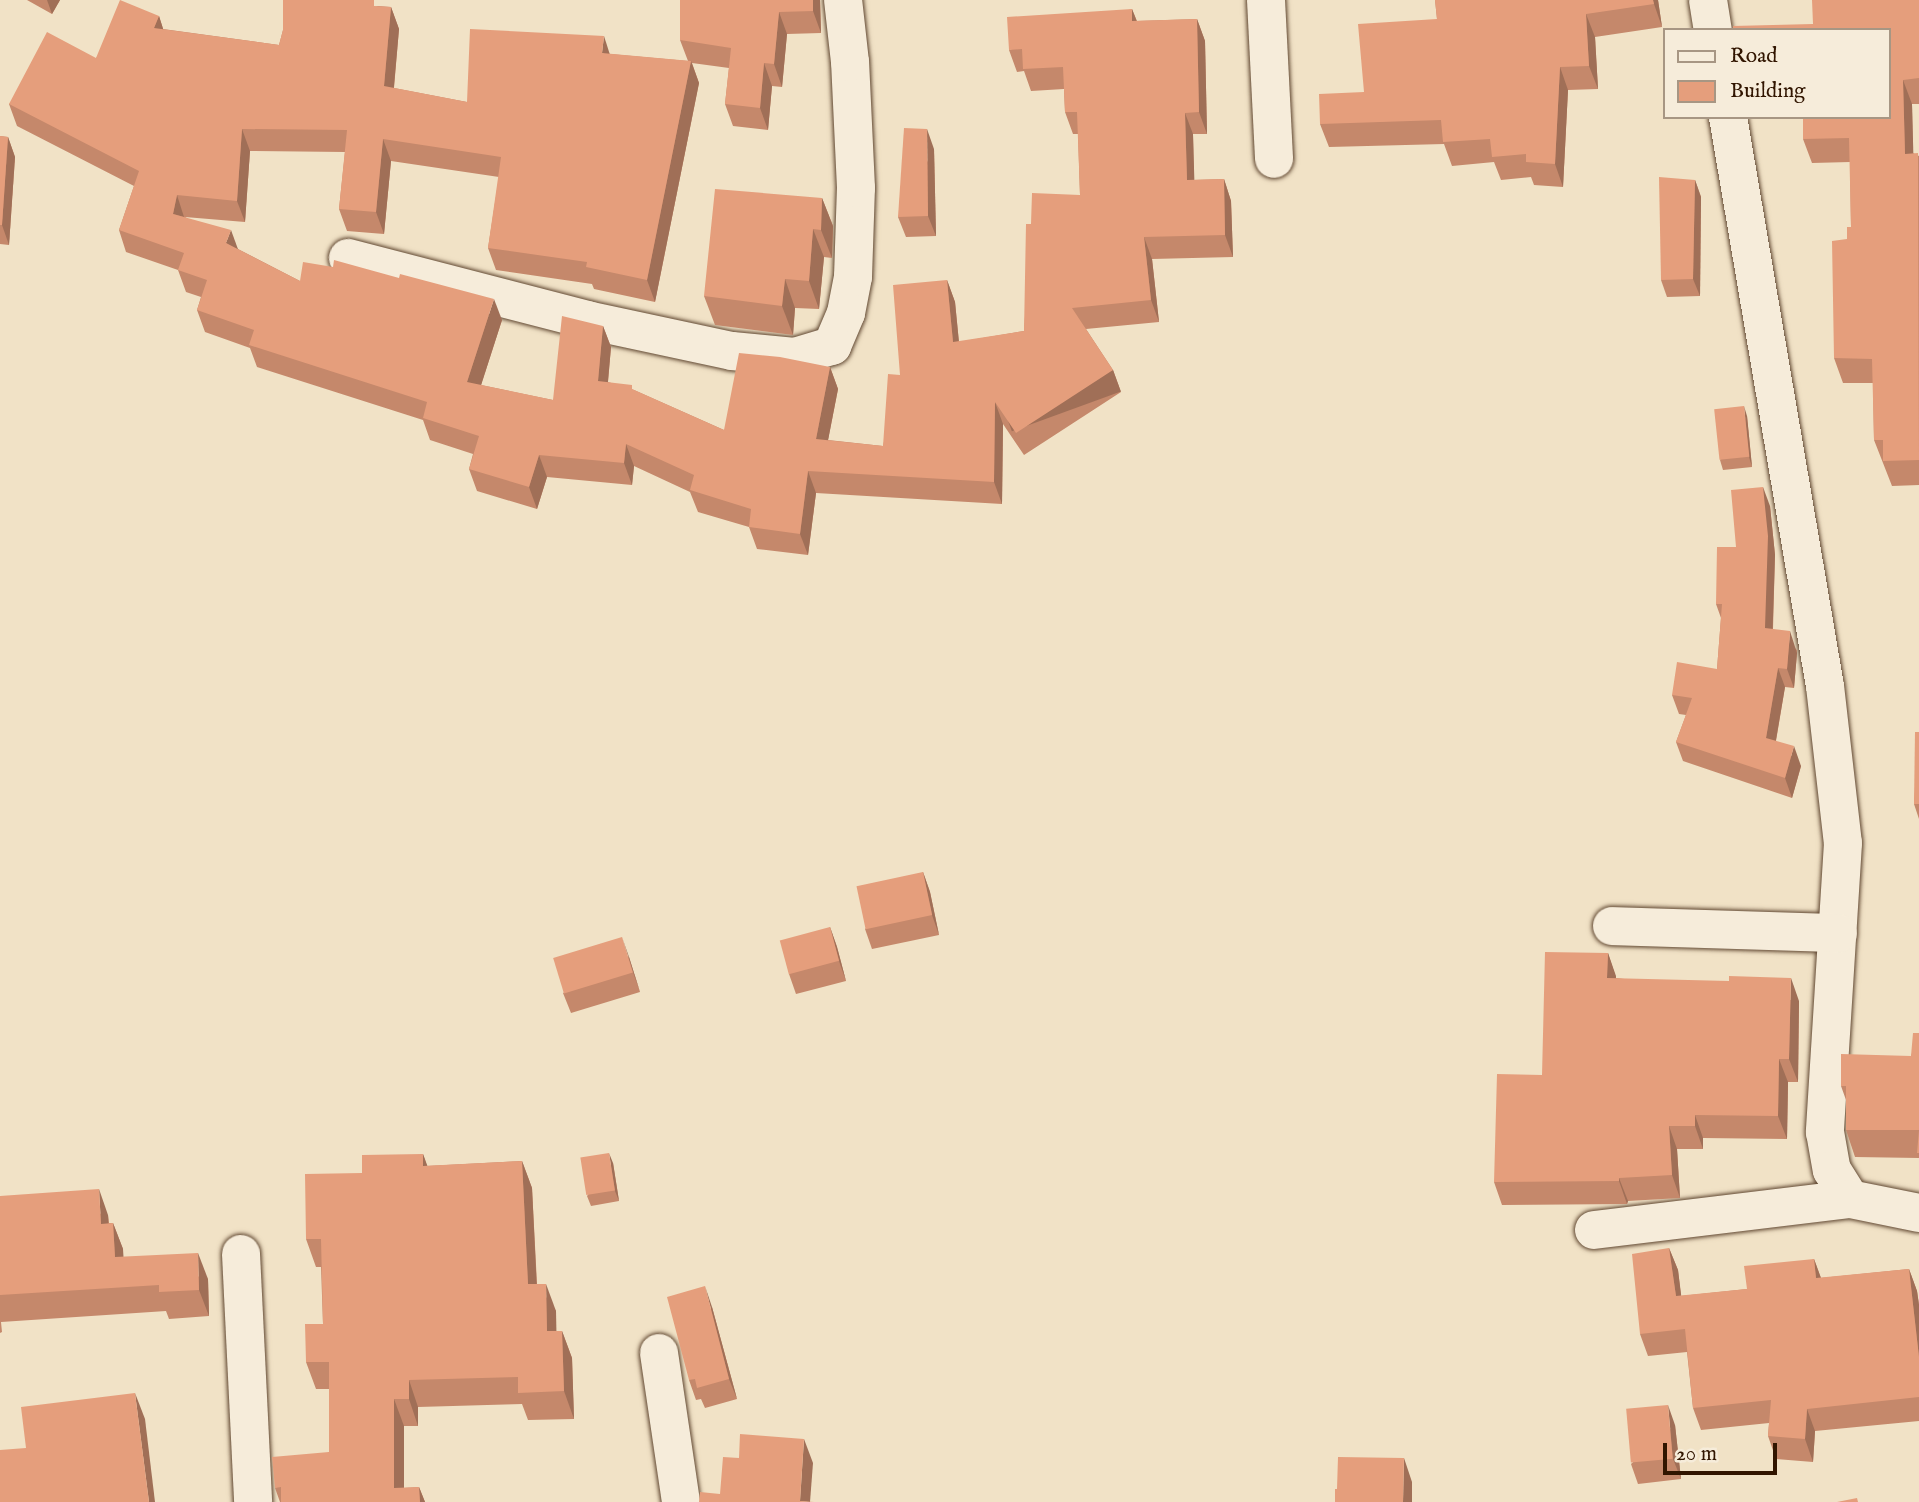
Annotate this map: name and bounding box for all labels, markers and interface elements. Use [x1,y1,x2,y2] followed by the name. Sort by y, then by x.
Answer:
[1664,28,1891,119] legend
[1730,43,1777,70] text: Road
[1730,78,1805,105] text: Building
[1667,1428,1781,1472] scale bar
[1676,1441,1717,1468] text: 20 m

